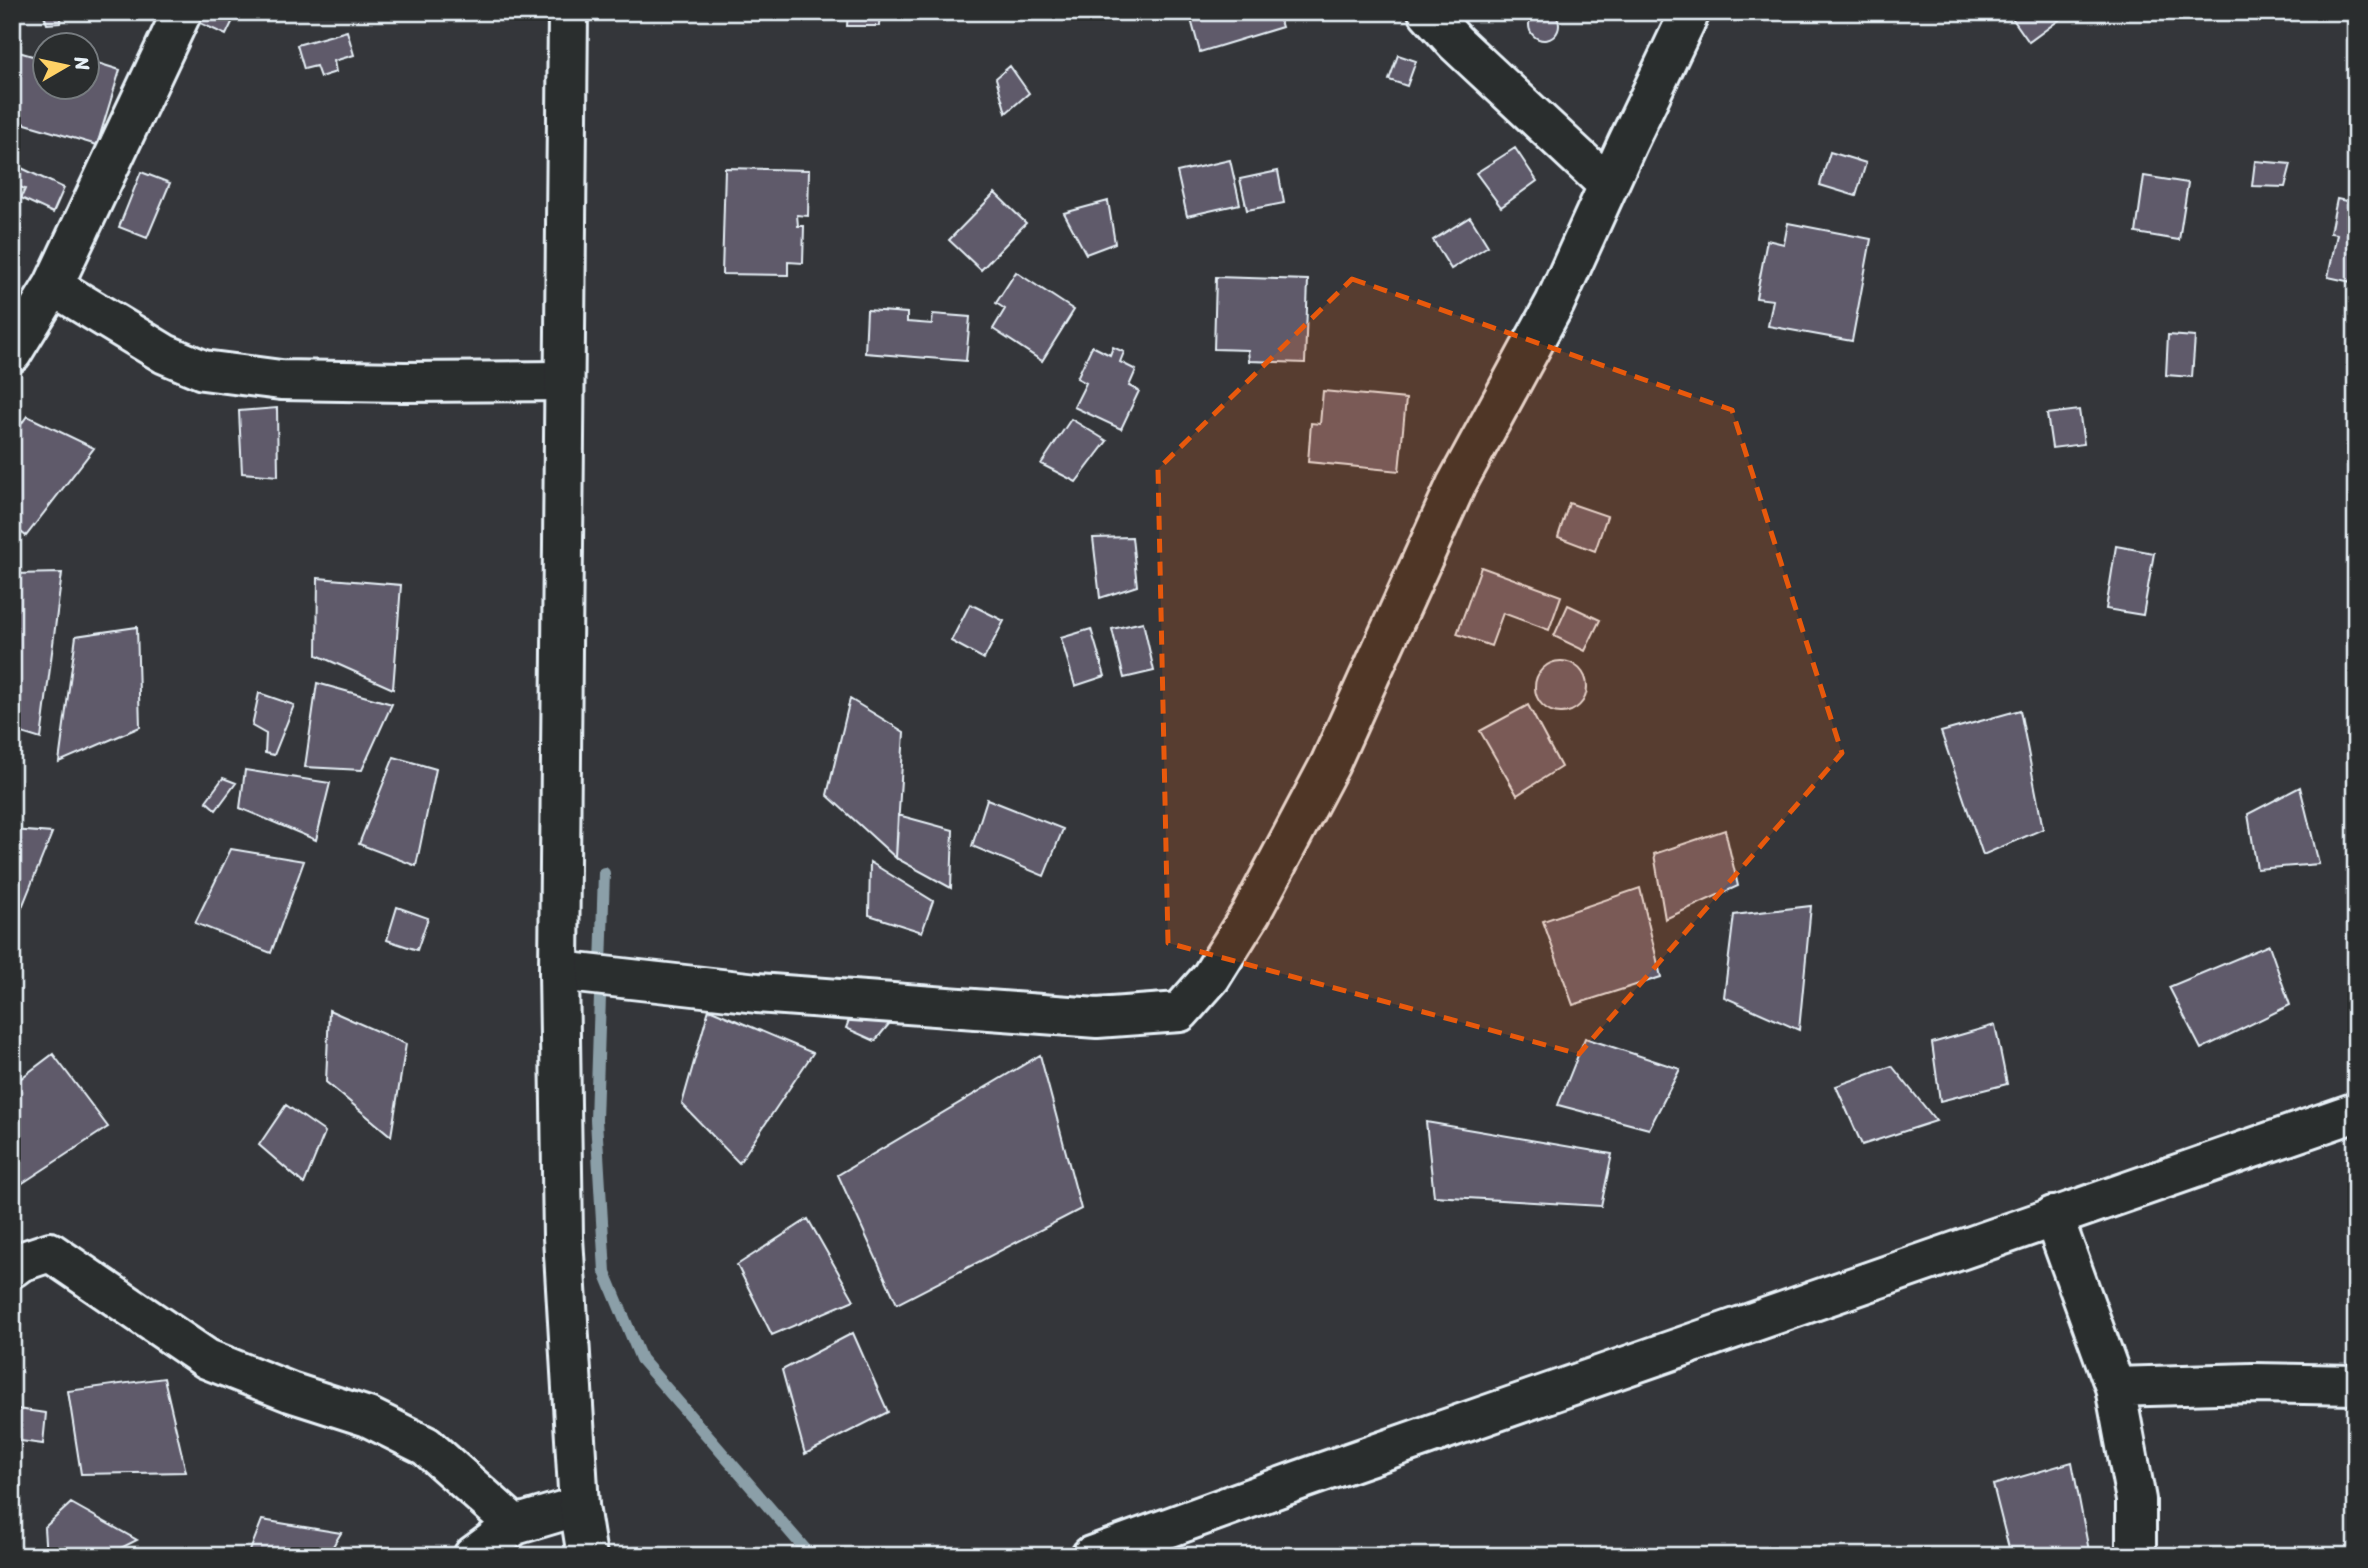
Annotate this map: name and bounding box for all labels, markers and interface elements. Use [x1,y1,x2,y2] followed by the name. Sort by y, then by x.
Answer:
[32,32,102,102] north arrow
[65,53,100,73] text: N

